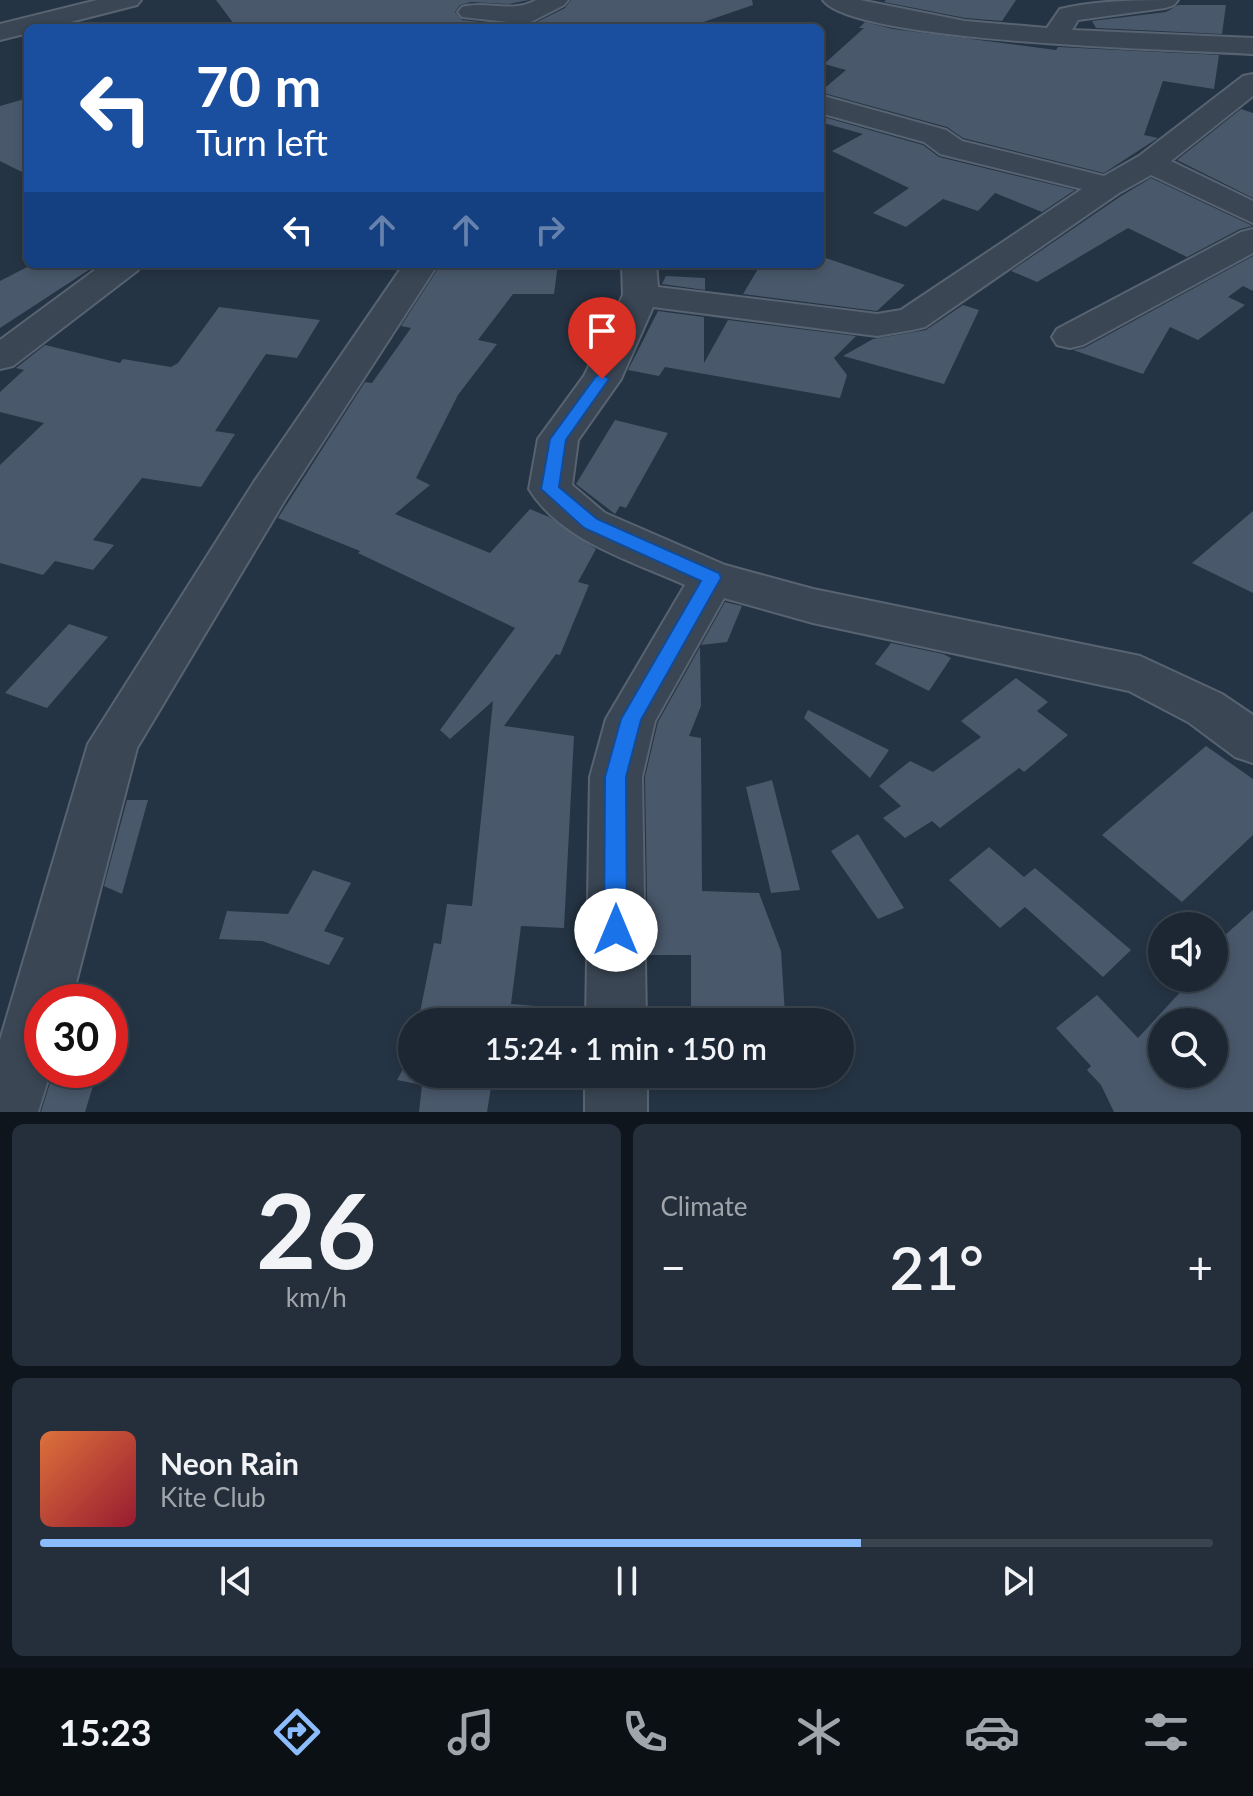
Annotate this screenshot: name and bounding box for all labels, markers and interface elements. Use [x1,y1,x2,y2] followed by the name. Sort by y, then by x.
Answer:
[196,52,321,119] text: 70 m
[64,56,168,160] icon: left
[196,120,328,164] text: Turn left
[276,208,320,252] icon: left
[360,208,404,252] icon: ahead
[444,208,488,252] icon: ahead
[528,208,572,252] icon: right
[568,297,636,379] pin
[580,309,624,353] icon: arrive
[574,888,658,972] position arrow
[1148,912,1228,1088] map controls
[1148,912,1228,992] button: sound
[24,984,128,1088] speed limit sign: 30
[1148,1008,1228,1088] button: search
[485,1030,767,1066] text: 15:24 · 1 min · 150 m
[256,1166,377,1291] text: 26
[661,1190,747,1222] text: Climate
[890,1231,984,1303] text: 21°
[661,1241,686,1293] text: −
[1187,1241,1213,1293] text: +
[286,1281,347,1313] text: km/h
[160,1445,299,1481] text: Neon Rain
[160,1481,266,1513] text: Kite Club
[214,1559,258,1603] icon: previous
[605,1559,649,1603] icon: pause
[996,1559,1040,1603] icon: next
[269,1704,325,1760] icon: directions
[443,1704,499,1760] icon: music
[617,1704,673,1760] icon: phone
[791,1704,847,1760] icon: climate
[964,1704,1020,1760] icon: car
[1138,1704,1194,1760] icon: filters
[59,1710,152,1754] text: 15:23

